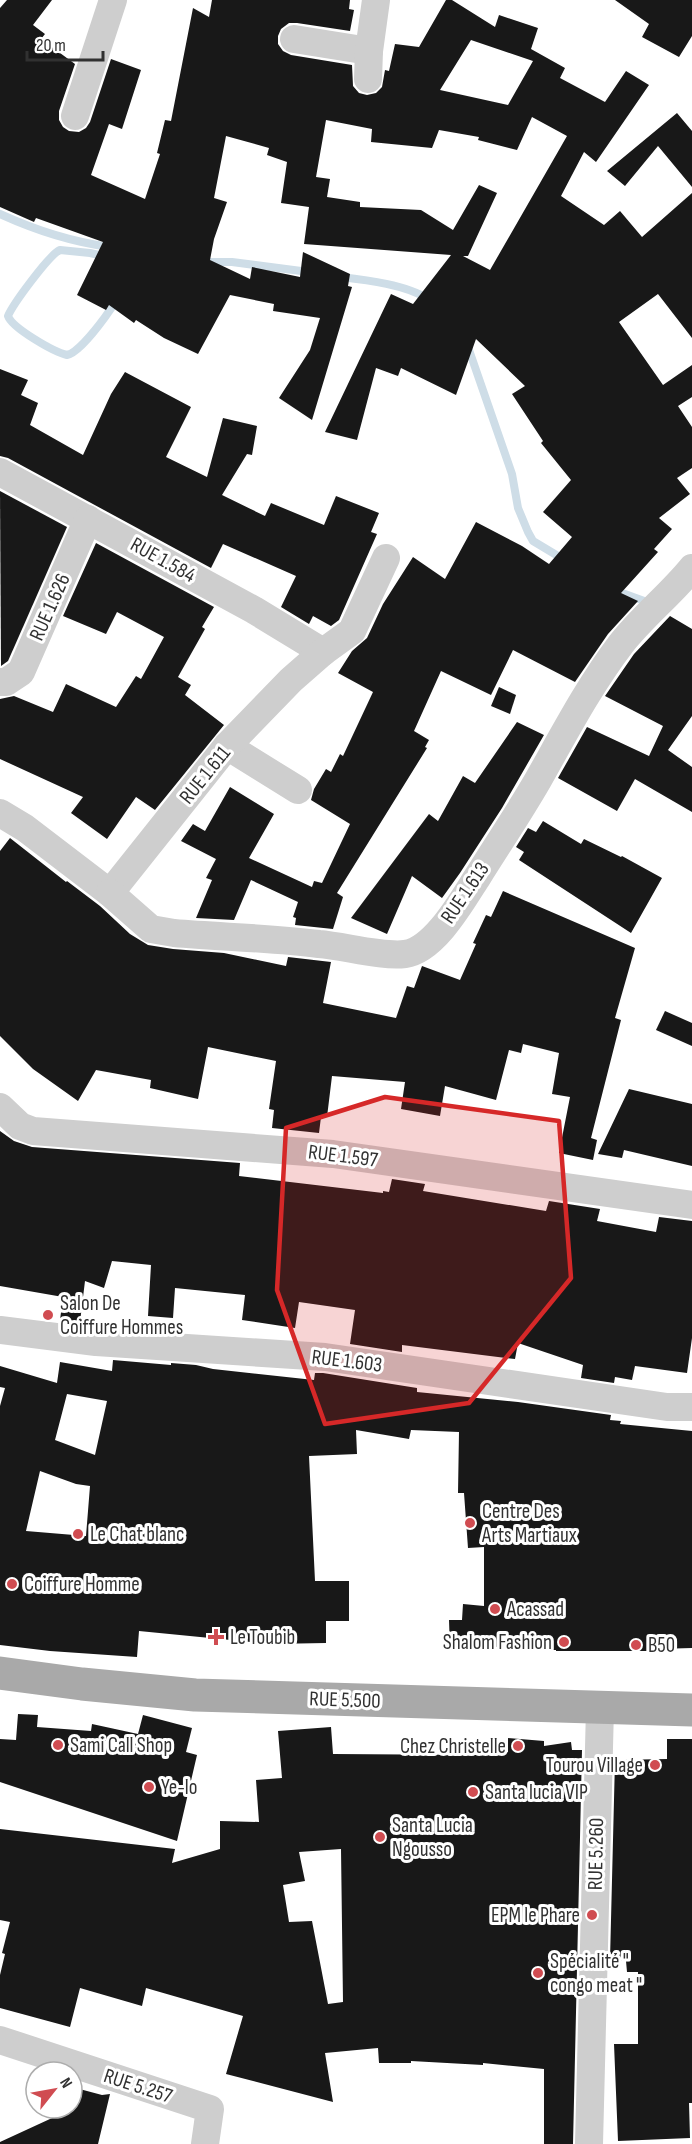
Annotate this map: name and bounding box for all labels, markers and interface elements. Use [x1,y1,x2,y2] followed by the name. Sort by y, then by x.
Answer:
[27,24,104,62] scale bar
[36,35,66,56] text: 20 m
[126,532,200,588] street label: RUE 1.584
[24,570,76,644] street label: RUE 1.626
[174,740,236,809] street label: RUE 1.611
[435,858,495,928] street label: RUE 1.613
[307,1139,380,1173] street label: RUE 1.597
[60,1291,183,1340] place label: Salon De Coiffure Hommes
[41,1308,55,1322] marker: Salon De Coiffure Hommes
[310,1344,384,1378] street label: RUE 1.603
[481,1499,577,1548] place label: Centre Des Arts Martiaux
[463,1516,477,1530] marker: Centre Des Arts Martiaux
[90,1522,184,1547] place label: Le Chat blanc
[71,1527,85,1541] marker: Le Chat blanc
[24,1572,140,1597] place label: Coiffure Homme
[5,1577,19,1591] marker: Coiffure Homme
[506,1597,564,1622] place label: Acassad
[488,1602,502,1616] marker: Acassad
[230,1625,295,1650] place label: Le Toubib
[207,1628,225,1646] marker: Le Toubib
[443,1630,552,1655] place label: Shalom Fashion
[648,1633,675,1658] place label: B50
[557,1635,571,1649] marker: Shalom Fashion
[629,1638,643,1652] marker: B50
[309,1686,381,1714] street label: RUE 5.500
[70,1733,172,1758] place label: Sami Call Shop
[400,1734,506,1759] place label: Chez Christelle
[51,1738,65,1752] marker: Sami Call Shop
[511,1739,525,1753] marker: Chez Christelle
[546,1753,643,1778] place label: Tourou Village
[648,1758,662,1772] marker: Tourou Village
[161,1775,197,1800] place label: Ye-lo
[142,1780,156,1794] marker: Ye-lo
[485,1780,588,1805] place label: Santa lucia VIP
[466,1785,480,1799] marker: Santa lucia VIP
[392,1813,473,1862] place label: Santa Lucia Ngousso
[583,1818,609,1890] street label: RUE 5.260
[373,1830,387,1844] marker: Santa Lucia Ngousso
[491,1903,580,1928] place label: EPM le Phare
[585,1908,599,1922] marker: EPM le Phare
[550,1949,642,1998] place label: Spécialité " congo meat "
[531,1966,545,1980] marker: Spécialité " congo meat "
[24,2060,84,2120] north arrow
[101,2063,176,2109] street label: RUE 5.257
[55,2074,76,2092] text: N

